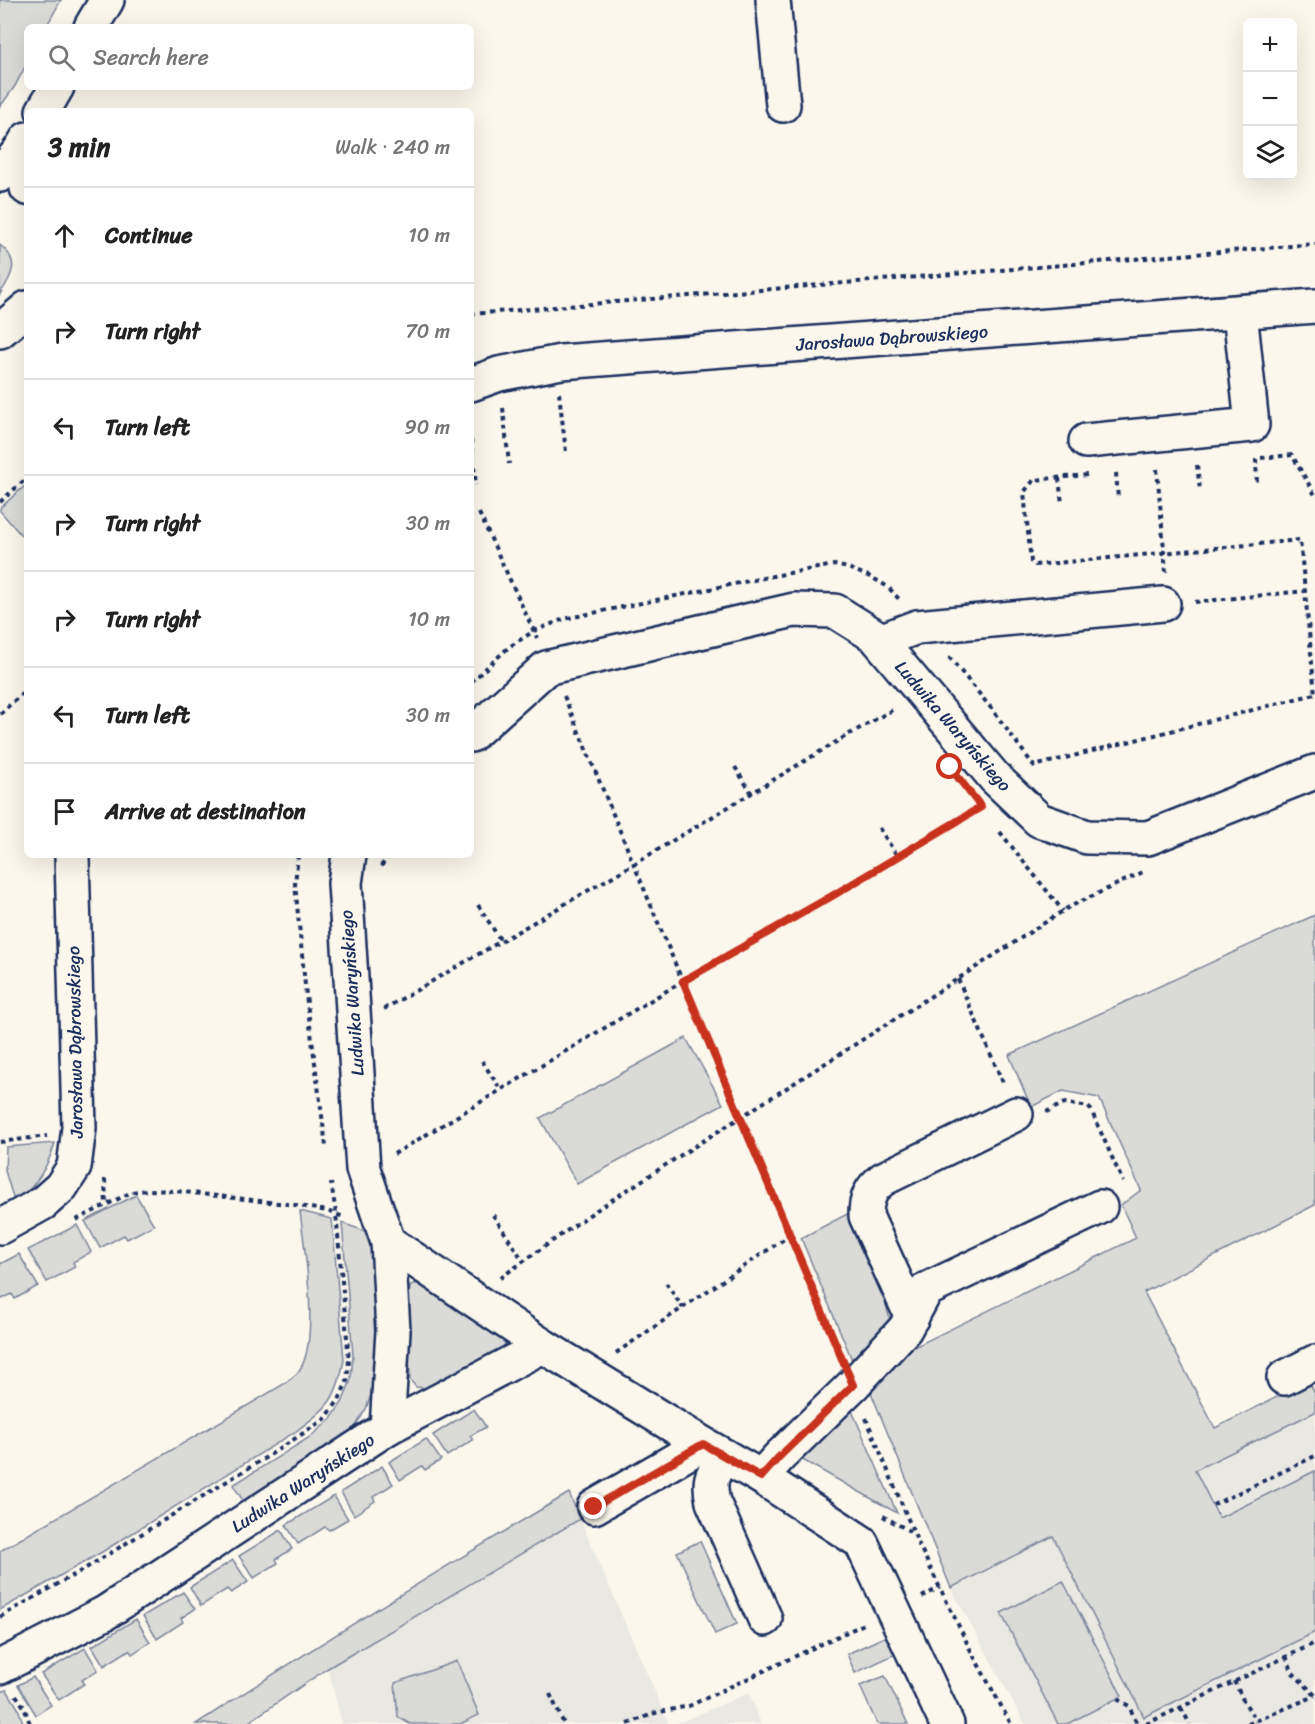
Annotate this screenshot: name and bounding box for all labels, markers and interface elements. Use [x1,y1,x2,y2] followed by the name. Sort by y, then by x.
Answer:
[1243,18,1297,180] map controls
[1243,18,1297,72] button: +
[24,24,474,90] search box
[93,38,209,77] text: Search here
[45,41,78,74] icon: search
[1243,72,1297,126] button: −
[48,124,110,170] text: 3 min
[1243,126,1297,180] button: layers
[335,130,450,165] text: Walk · 240 m
[105,216,193,255] text: Continue
[408,218,450,253] text: 10 m
[48,219,81,252] icon: ahead
[105,312,200,351] text: Turn right
[405,314,450,349] text: 70 m
[48,315,81,348] icon: right
[794,315,989,361] street label: Jarosława Dąbrowskiego
[105,408,190,447] text: Turn left
[405,410,450,445] text: 90 m
[48,411,81,444] icon: left
[105,504,200,543] text: Turn right
[406,506,450,541] text: 30 m
[48,507,81,540] icon: right
[105,600,200,639] text: Turn right
[408,602,450,637] text: 10 m
[48,603,81,636] icon: right
[886,653,1020,799] street label: Ludwika Waryńskiego
[105,696,190,735] text: Turn left
[406,698,450,733] text: 30 m
[48,699,81,732] icon: left
[936,753,962,779] route start
[105,792,306,831] text: Arrive at destination
[48,795,81,828] icon: arrive
[330,909,374,1077] street label: Ludwika Waryńskiego
[57,946,93,1139] street label: Jarosława Dąbrowskiego
[225,1424,381,1542] street label: Ludwika Waryńskiego
[580,1493,606,1519] route end

